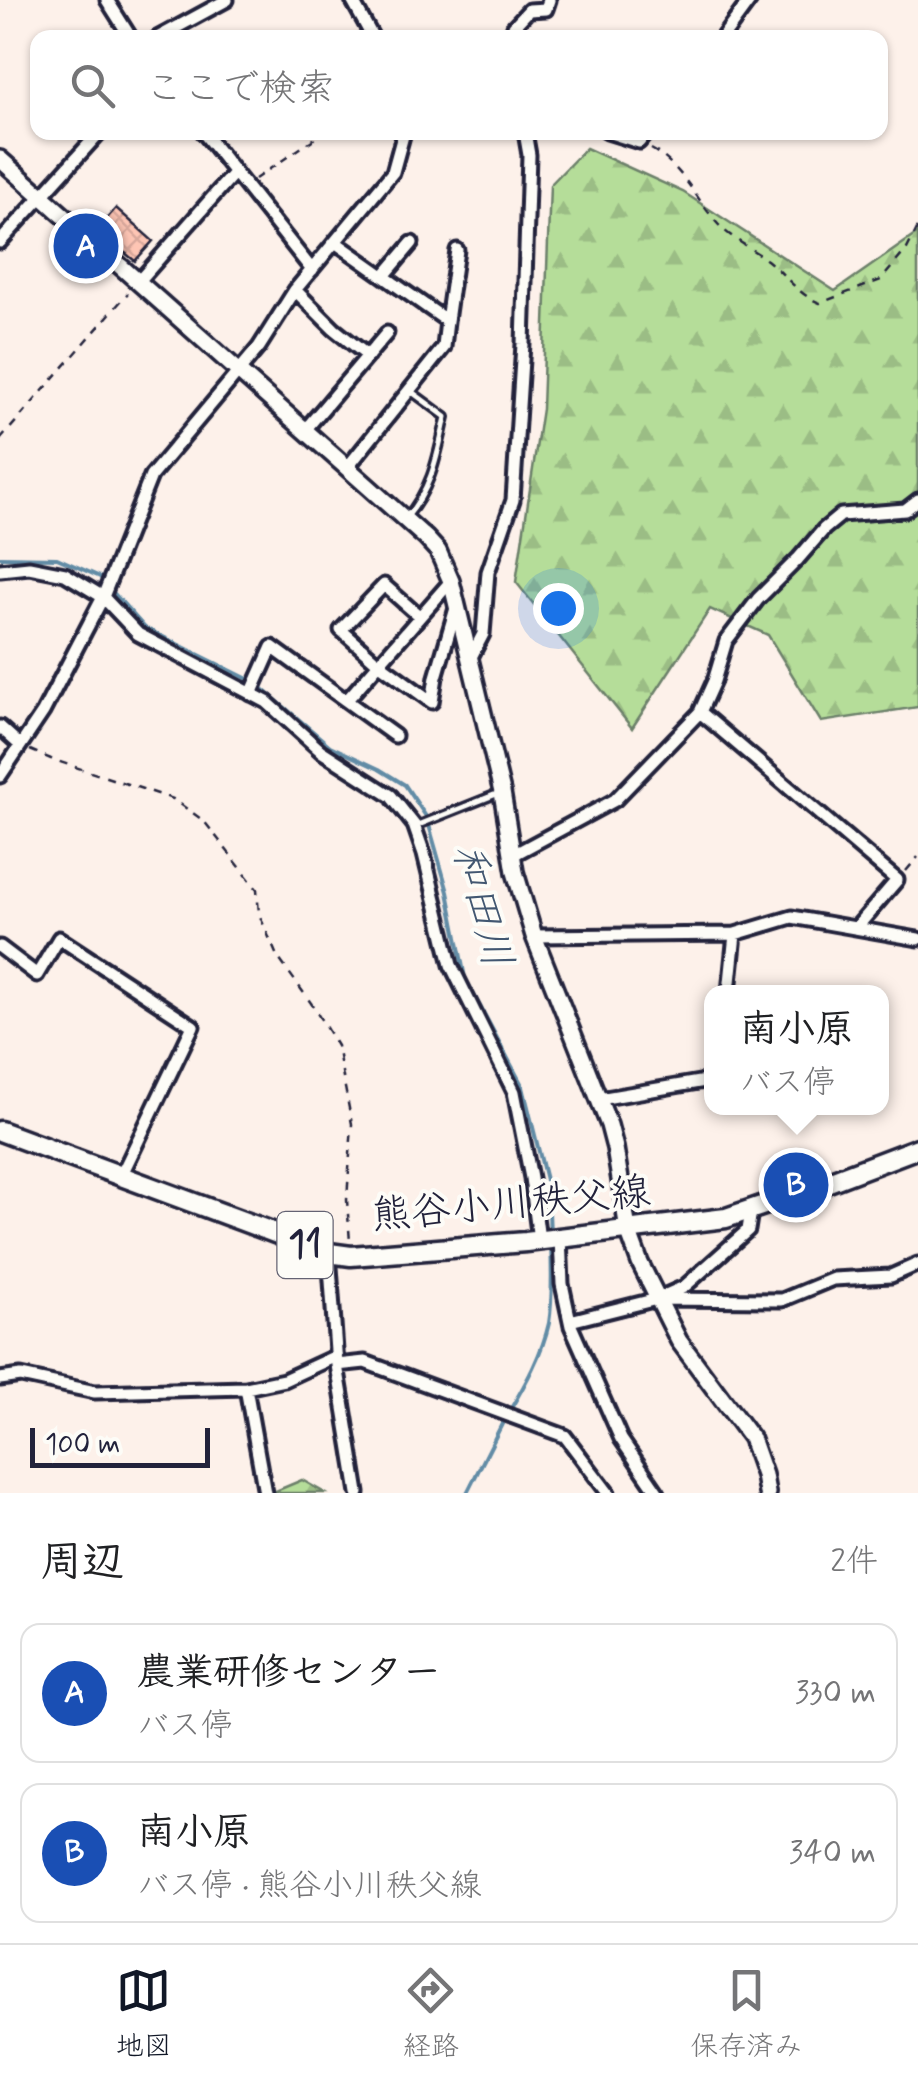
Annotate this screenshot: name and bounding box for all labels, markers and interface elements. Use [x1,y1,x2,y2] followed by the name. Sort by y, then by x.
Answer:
[30,30,888,140] search box
[65,58,120,113] icon: search
[145,65,335,114] text: ここで検索
[54,208,118,284] pin: A
[533,583,584,634] your location
[438,838,524,974] water label: 和田川
[704,985,889,1115] popup
[739,1006,854,1055] text: 南小原
[739,1062,836,1104] text: バス停
[764,1148,828,1222] pin: B
[369,1167,653,1243] street label: 熊谷小川秩父線
[278,1212,332,1278] road number: 11
[30,1423,210,1468] scale bar
[45,1427,120,1464] text: 100 m
[40,1536,124,1591] text: 周辺
[830,1541,878,1583] text: 2件
[137,1649,441,1698] text: 農業研修センター
[64,1672,85,1714] text: A
[795,1672,876,1714] text: 330 m
[137,1705,233,1747] text: バス停
[137,1809,251,1858] text: 南小原
[64,1832,85,1874] text: B
[789,1832,876,1874] text: 340 m
[137,1865,482,1907] text: バス停 · 熊谷小川秩父線
[116,1963,172,2066] tab: 地図
[403,1963,459,2066] tab: 経路
[690,1963,802,2066] tab: 保存済み

